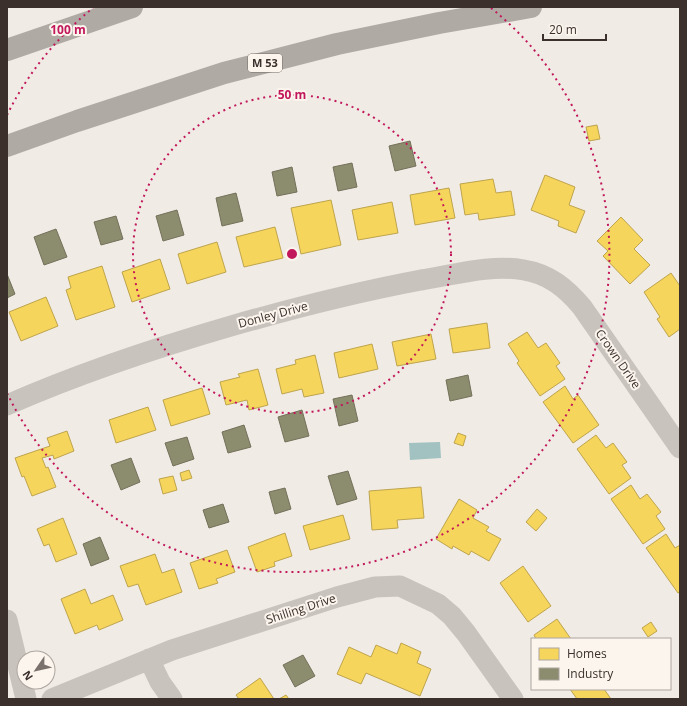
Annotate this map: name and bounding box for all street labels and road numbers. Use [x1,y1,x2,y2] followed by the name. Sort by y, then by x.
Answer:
[248,54,282,72] road number: M 53
[236,297,310,332] street label: Donley Drive
[592,326,645,392] street label: Crown Drive
[264,589,338,628] street label: Shilling Drive

